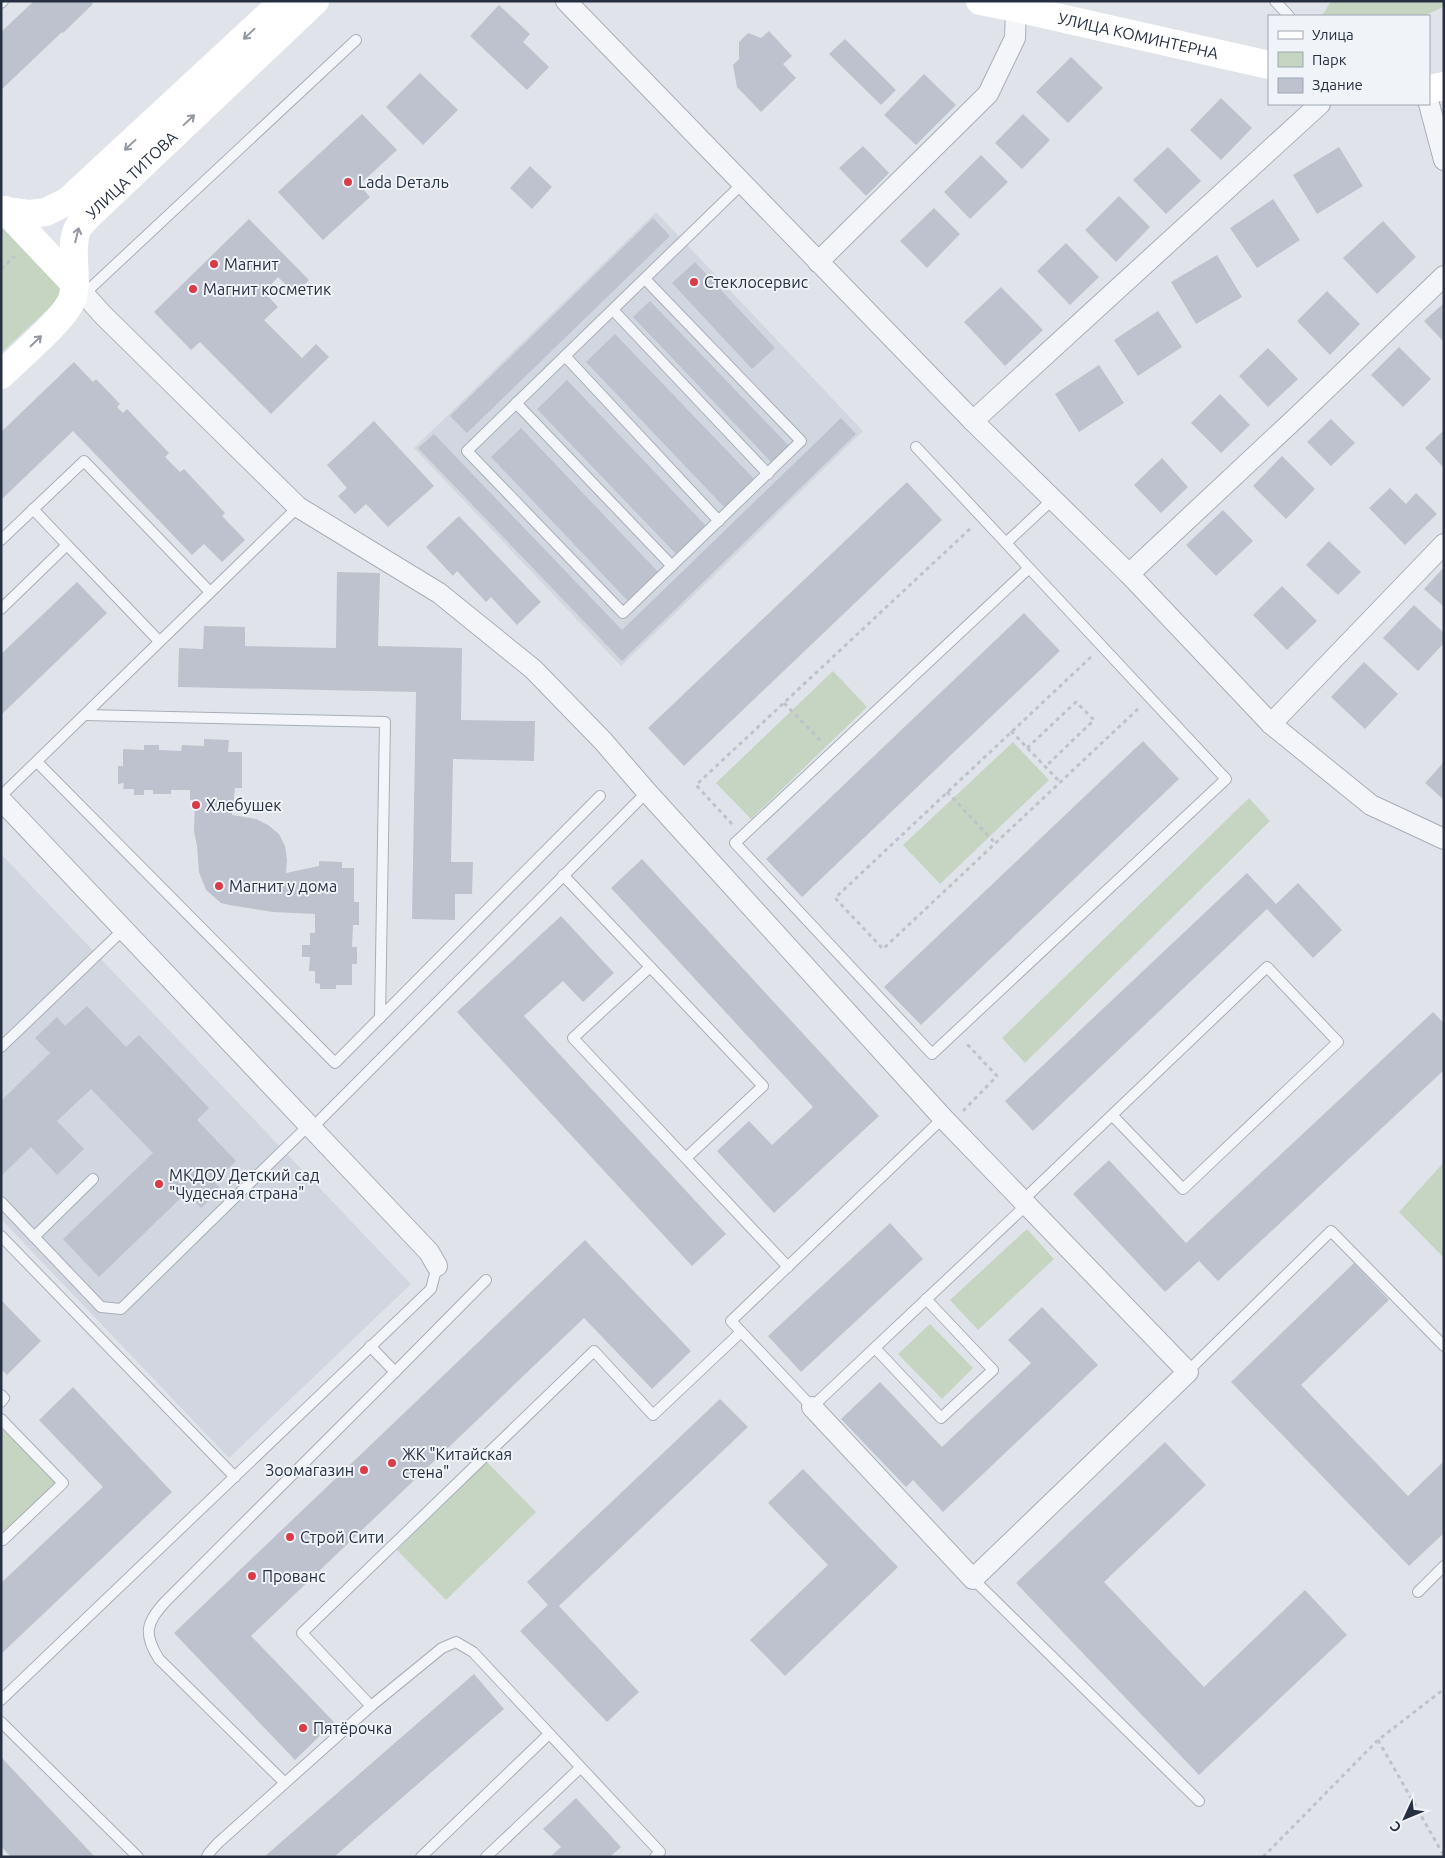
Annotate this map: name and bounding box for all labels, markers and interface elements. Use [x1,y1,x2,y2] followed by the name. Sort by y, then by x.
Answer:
[1056,9,1221,62] street label: УЛИЦА КОМИНТЕРНА
[1268,15,1430,105] legend
[1312,26,1354,43] text: Улица
[242,28,255,40] one-way arrow
[1312,51,1347,68] text: Парк
[1312,76,1363,93] text: Здание
[183,114,195,126] one-way arrow
[82,127,181,222] street label: УЛИЦА ТИТОВА
[123,139,136,151] one-way arrow
[358,173,449,191] place label: Lada Dеталь
[342,176,354,188] marker: Lada Dеталь
[73,228,82,244] one-way arrow
[224,255,279,273] place label: Магнит
[208,258,220,270] marker: Магнит
[704,273,809,291] place label: Стеклосервис
[688,276,700,288] marker: Стеклосервис
[203,280,331,298] place label: Магнит косметик
[187,283,199,295] marker: Магнит косметик
[30,334,42,347] one-way arrow
[206,796,281,814] place label: Хлебушек
[190,799,202,811] marker: Хлебушек
[229,877,337,895] place label: Магнит у дома
[213,880,225,892] marker: Магнит у дома
[169,1166,319,1202] place label: МКДОУ Детский сад "Чудесная страна"
[153,1178,165,1190] marker: МКДОУ Детский сад "Чудесная страна"
[402,1445,512,1481] place label: ЖК "Китайская стена"
[386,1457,398,1469] marker: ЖК "Китайская стена"
[265,1461,354,1479] place label: Зоомагазин
[358,1464,370,1476] marker: Зоомагазин
[300,1528,384,1546] place label: Строй Сити
[284,1531,296,1543] marker: Строй Сити
[262,1567,326,1585] place label: Прованс
[246,1570,258,1582] marker: Прованс
[313,1719,392,1737] place label: Пятёрочка
[297,1722,309,1734] marker: Пятёрочка
[1380,1793,1430,1843] north arrow
[1387,1818,1405,1836] text: С

